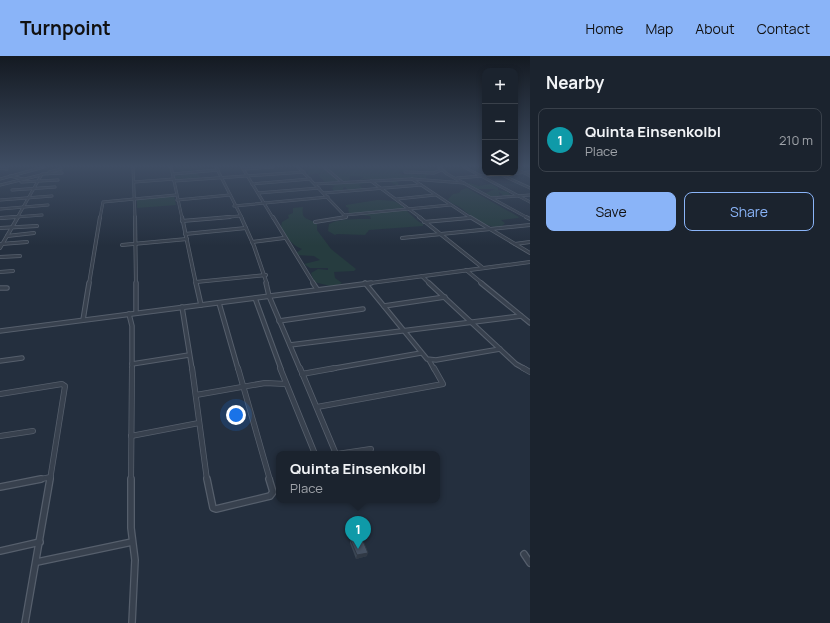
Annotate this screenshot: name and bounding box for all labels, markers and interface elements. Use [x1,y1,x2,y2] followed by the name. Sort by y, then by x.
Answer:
[20,15,111,41] text: Turnpoint
[586,19,623,38] text: Home
[645,19,673,38] text: Map
[695,19,735,38] text: About
[757,19,810,38] text: Contact
[482,68,518,176] map controls
[482,68,518,104] button: +
[546,71,604,94] text: Nearby
[482,104,518,140] button: −
[585,121,721,142] text: Quinta Einsenkolbl
[557,131,563,149] text: 1
[779,131,813,149] text: 210 m
[482,140,518,176] button: layers
[585,142,618,160] text: Place
[546,192,676,231] button: Save
[684,192,814,231] button: Share
[226,405,246,425] your location
[276,451,440,503] popup
[290,458,426,479] text: Quinta Einsenkolbl
[290,479,323,497] text: Place
[345,516,371,549] pin: 1

